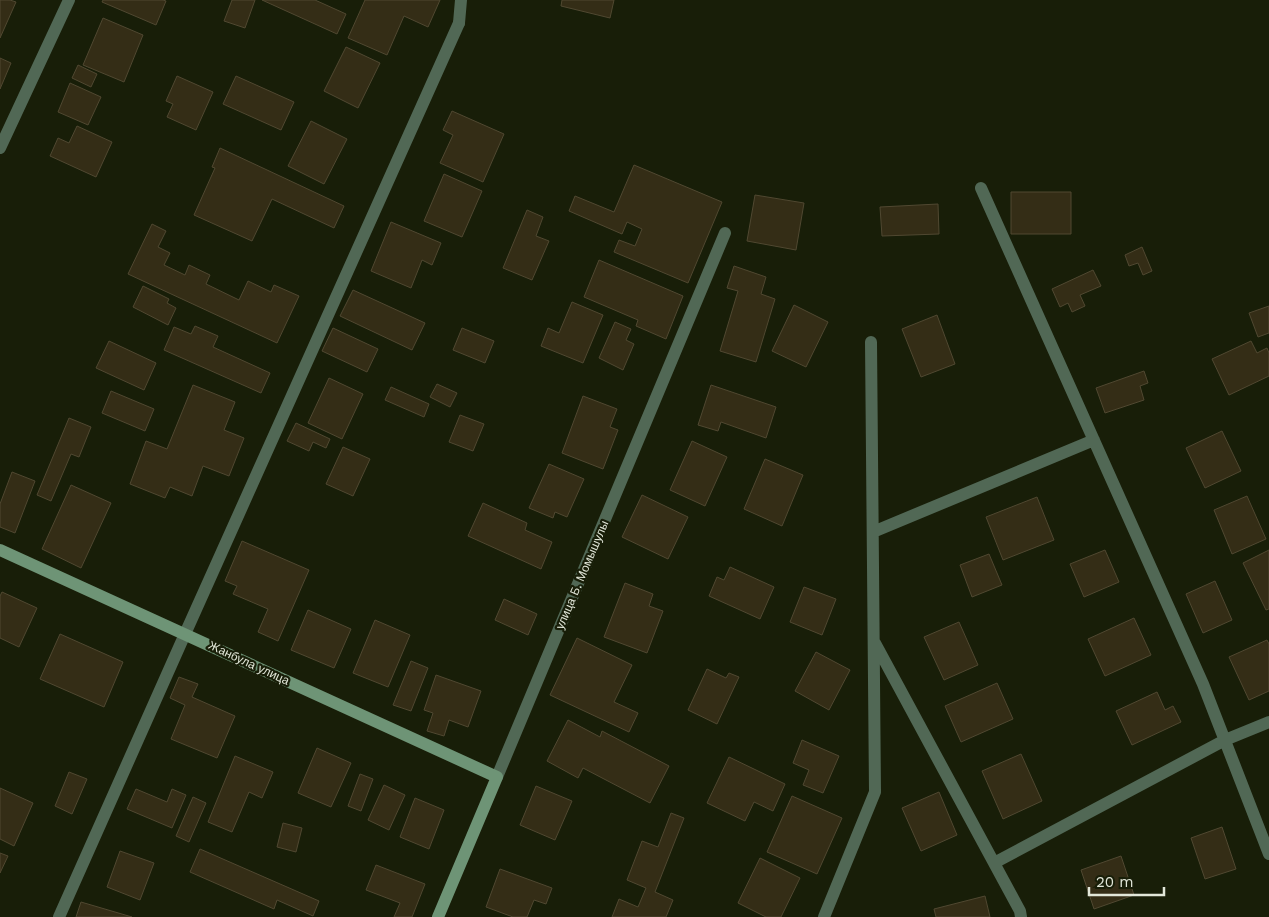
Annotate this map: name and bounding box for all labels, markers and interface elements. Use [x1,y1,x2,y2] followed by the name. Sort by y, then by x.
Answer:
[553,518,611,632] street label: улица Б. Момышулы
[206,638,292,688] street label: Жанбула улица
[1089,864,1164,896] scale bar
[1096,873,1134,891] text: 20 m

